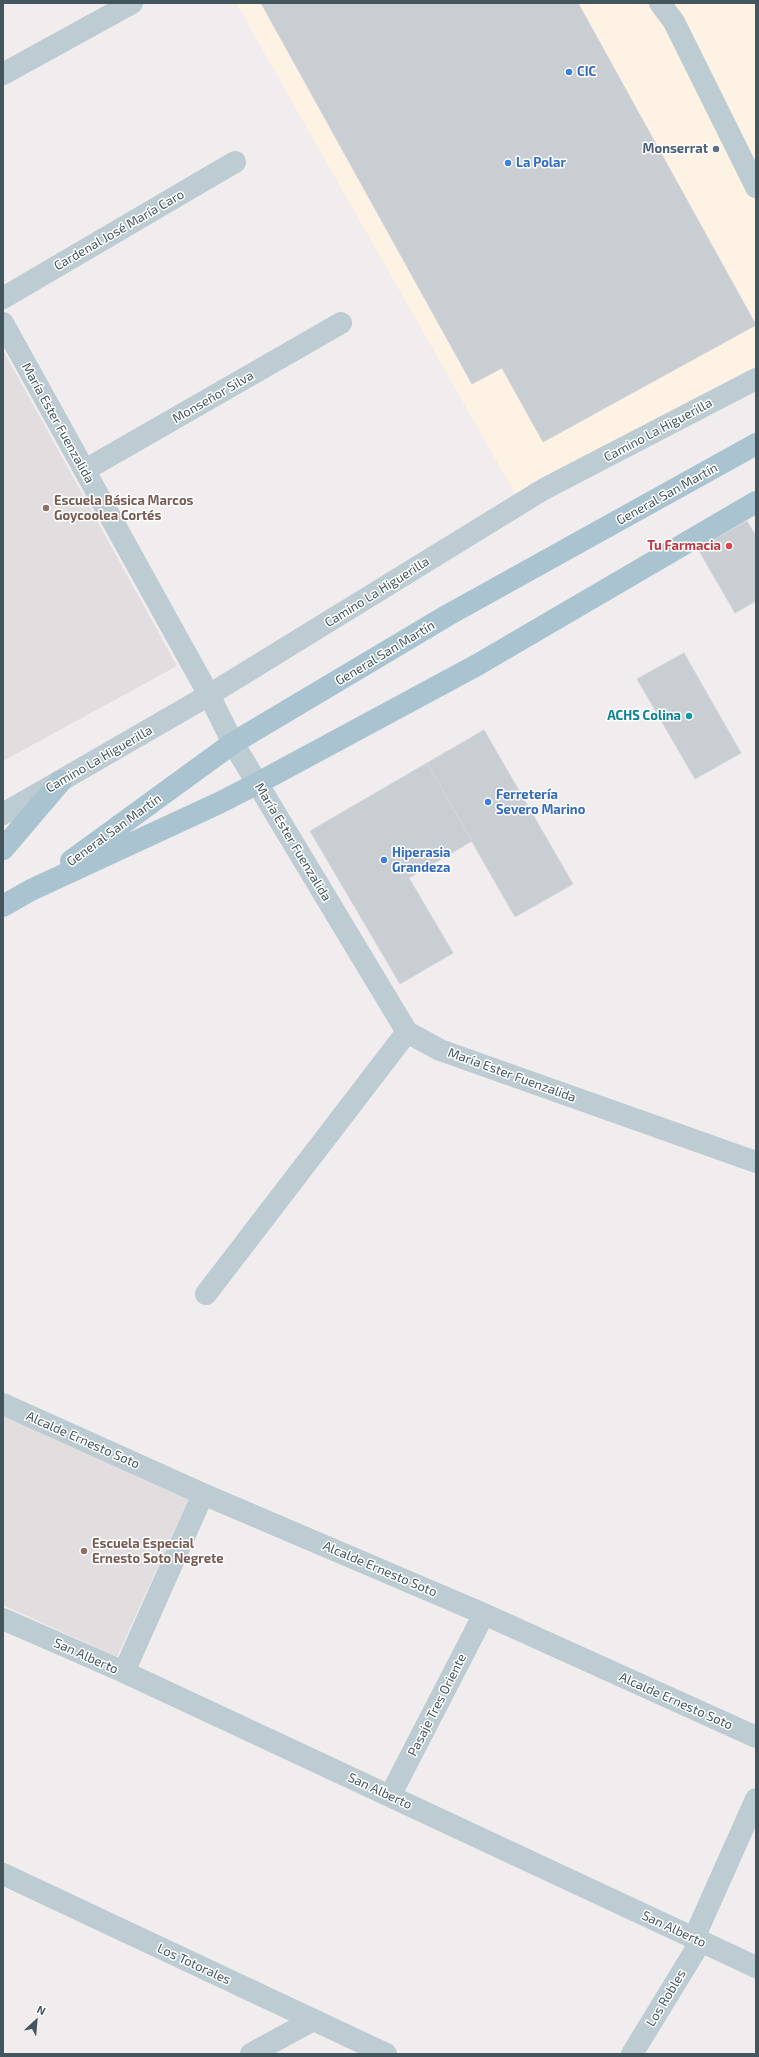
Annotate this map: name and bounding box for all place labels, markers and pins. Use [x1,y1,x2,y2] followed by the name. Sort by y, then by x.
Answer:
[577,64,596,80] place label: CIC
[564,67,574,77] marker: CIC
[643,141,708,157] place label: Monserrat
[711,144,721,154] marker: Monserrat
[516,155,566,171] place label: La Polar
[503,158,513,168] marker: La Polar
[54,493,193,524] place label: Escuela Básica Marcos Goycoolea Cortés
[41,503,51,513] marker: Escuela Básica Marcos Goycoolea Cortés
[647,538,721,554] place label: Tu Farmacia
[724,541,734,551] marker: Tu Farmacia
[607,708,681,724] place label: ACHS Colina
[684,711,694,721] marker: ACHS Colina
[496,787,585,818] place label: Ferretería Severo Marino
[483,797,493,807] marker: Ferretería Severo Marino
[392,845,451,876] place label: Hiperasia Grandeza
[379,855,389,865] marker: Hiperasia Grandeza
[92,1536,224,1567] place label: Escuela Especial Ernesto Soto Negrete
[79,1546,89,1556] marker: Escuela Especial Ernesto Soto Negrete

